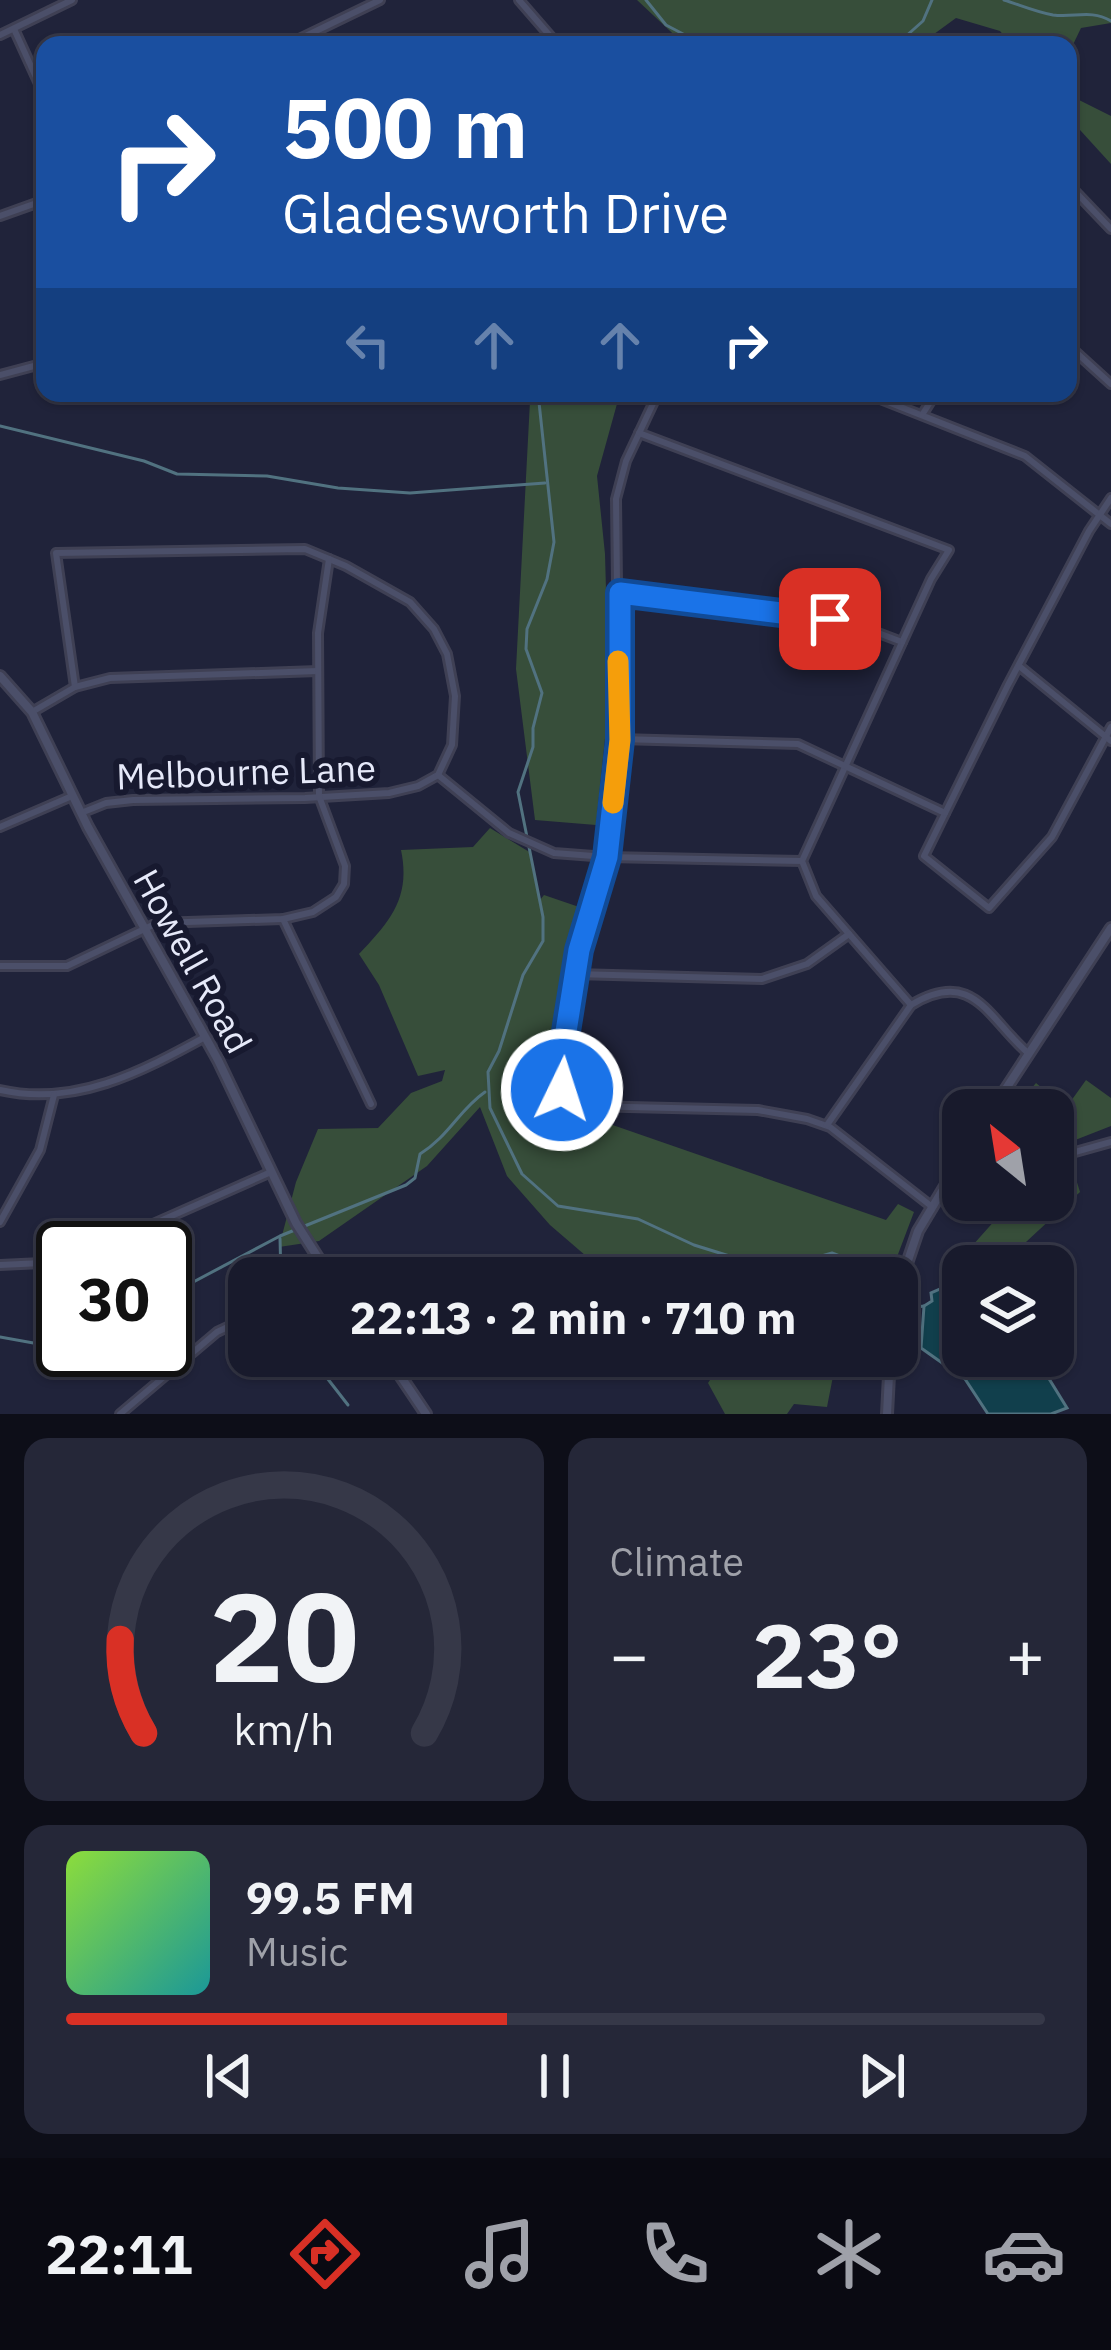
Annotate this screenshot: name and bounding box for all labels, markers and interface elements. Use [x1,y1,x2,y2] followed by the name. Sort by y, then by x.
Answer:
[282,72,528,181] text: 500 m
[84,84,240,240] icon: right
[282,178,729,248] text: Gladesworth Drive
[335,312,401,378] icon: left
[461,312,527,378] icon: ahead
[587,312,653,378] icon: ahead
[713,312,779,378] icon: right
[779,568,881,670] pin
[797,586,863,652] icon: arrive
[115,743,377,800] street label: Melbourne Lane
[124,860,263,1061] street label: Howell Road
[499,1027,625,1153] position arrow
[942,1089,1074,1221] north arrow
[942,1089,1074,1377] map controls
[36,1221,192,1377] speed limit sign: 30
[942,1245,1074,1377] button: layers
[350,1288,796,1346] text: 22:13 · 2 min · 710 m
[610,1536,744,1587] text: Climate
[209,1554,359,1716] text: 20
[752,1596,902,1713] text: 23°
[610,1611,649,1697] text: −
[1005,1611,1045,1697] text: +
[233,1700,334,1756] text: km/h
[246,1868,415,1926] text: 99.5 FM
[246,1926,348,1977] text: Music
[196,2043,262,2109] icon: previous
[522,2043,588,2109] icon: pause
[849,2043,915,2109] icon: next
[283,2212,367,2296] icon: directions
[458,2212,542,2296] icon: music
[633,2212,717,2296] icon: phone
[807,2212,891,2296] icon: climate
[982,2212,1066,2296] icon: car
[45,2219,193,2289] text: 22:11

